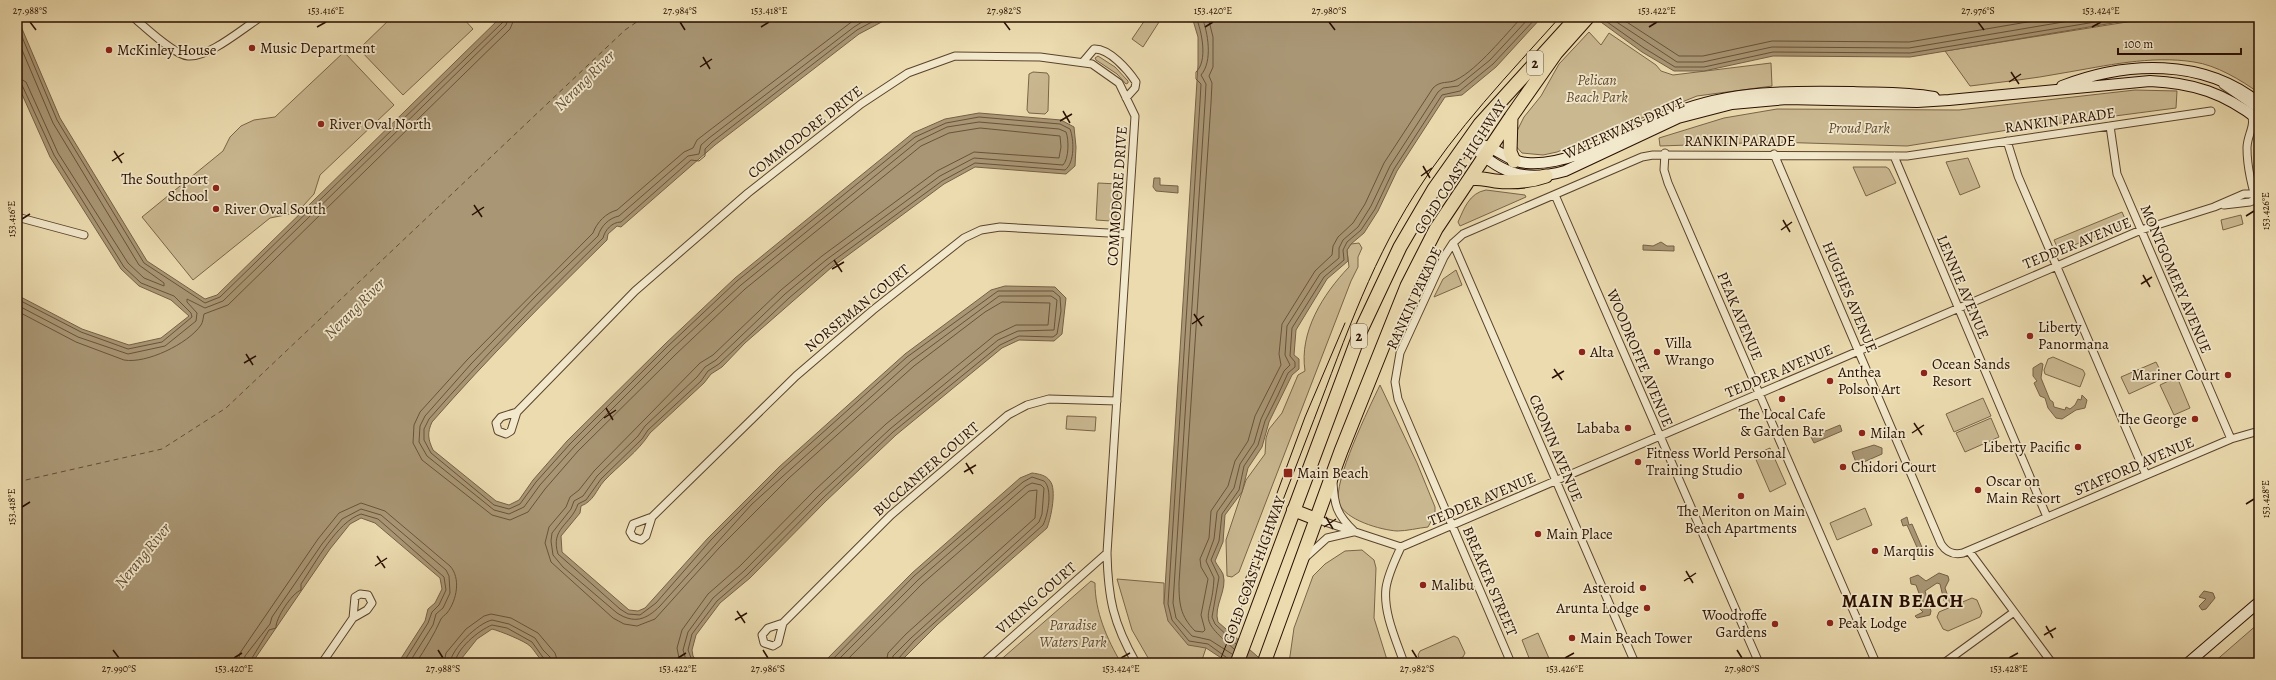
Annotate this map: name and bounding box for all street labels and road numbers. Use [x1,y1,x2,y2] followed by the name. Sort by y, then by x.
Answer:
[1527,51,1543,75] road number: 2
[744,81,866,183] street label: COMMODORE DRIVE
[1559,92,1688,164] street label: WATERWAYS DRIVE
[1409,95,1511,238] street label: GOLD COAST HIGHWAY
[2004,102,2116,138] street label: RANKIN PARADE
[1102,125,1132,267] street label: COMMODORE DRIVE
[1684,131,1796,151] street label: RANKIN PARADE
[2136,202,2216,356] street label: MONTGOMERY AVENUE
[2020,212,2134,274] street label: TEDDER AVENUE
[1932,232,1994,342] street label: LENNIE AVENUE
[1818,238,1882,356] street label: HUGHES AVENUE
[1381,243,1447,353] street label: RANKIN PARADE
[800,259,914,357] street label: NORSEMAN COURT
[1712,269,1768,363] street label: PEAK AVENUE
[1602,285,1678,430] street label: WOODROFFE AVENUE
[1351,324,1367,348] road number: 2
[1722,339,1836,403] street label: TEDDER AVENUE
[1524,391,1588,505] street label: CRONIN AVENUE
[869,417,984,521] street label: BUCCANEER COURT
[2071,432,2197,500] street label: STAFFORD AVENUE
[1425,467,1539,531] street label: TEDDER AVENUE
[1218,492,1290,647] street label: GOLD COAST HIGHWAY
[1458,523,1522,640] street label: BREAKER STREET
[991,557,1081,639] street label: VIKING COURT

